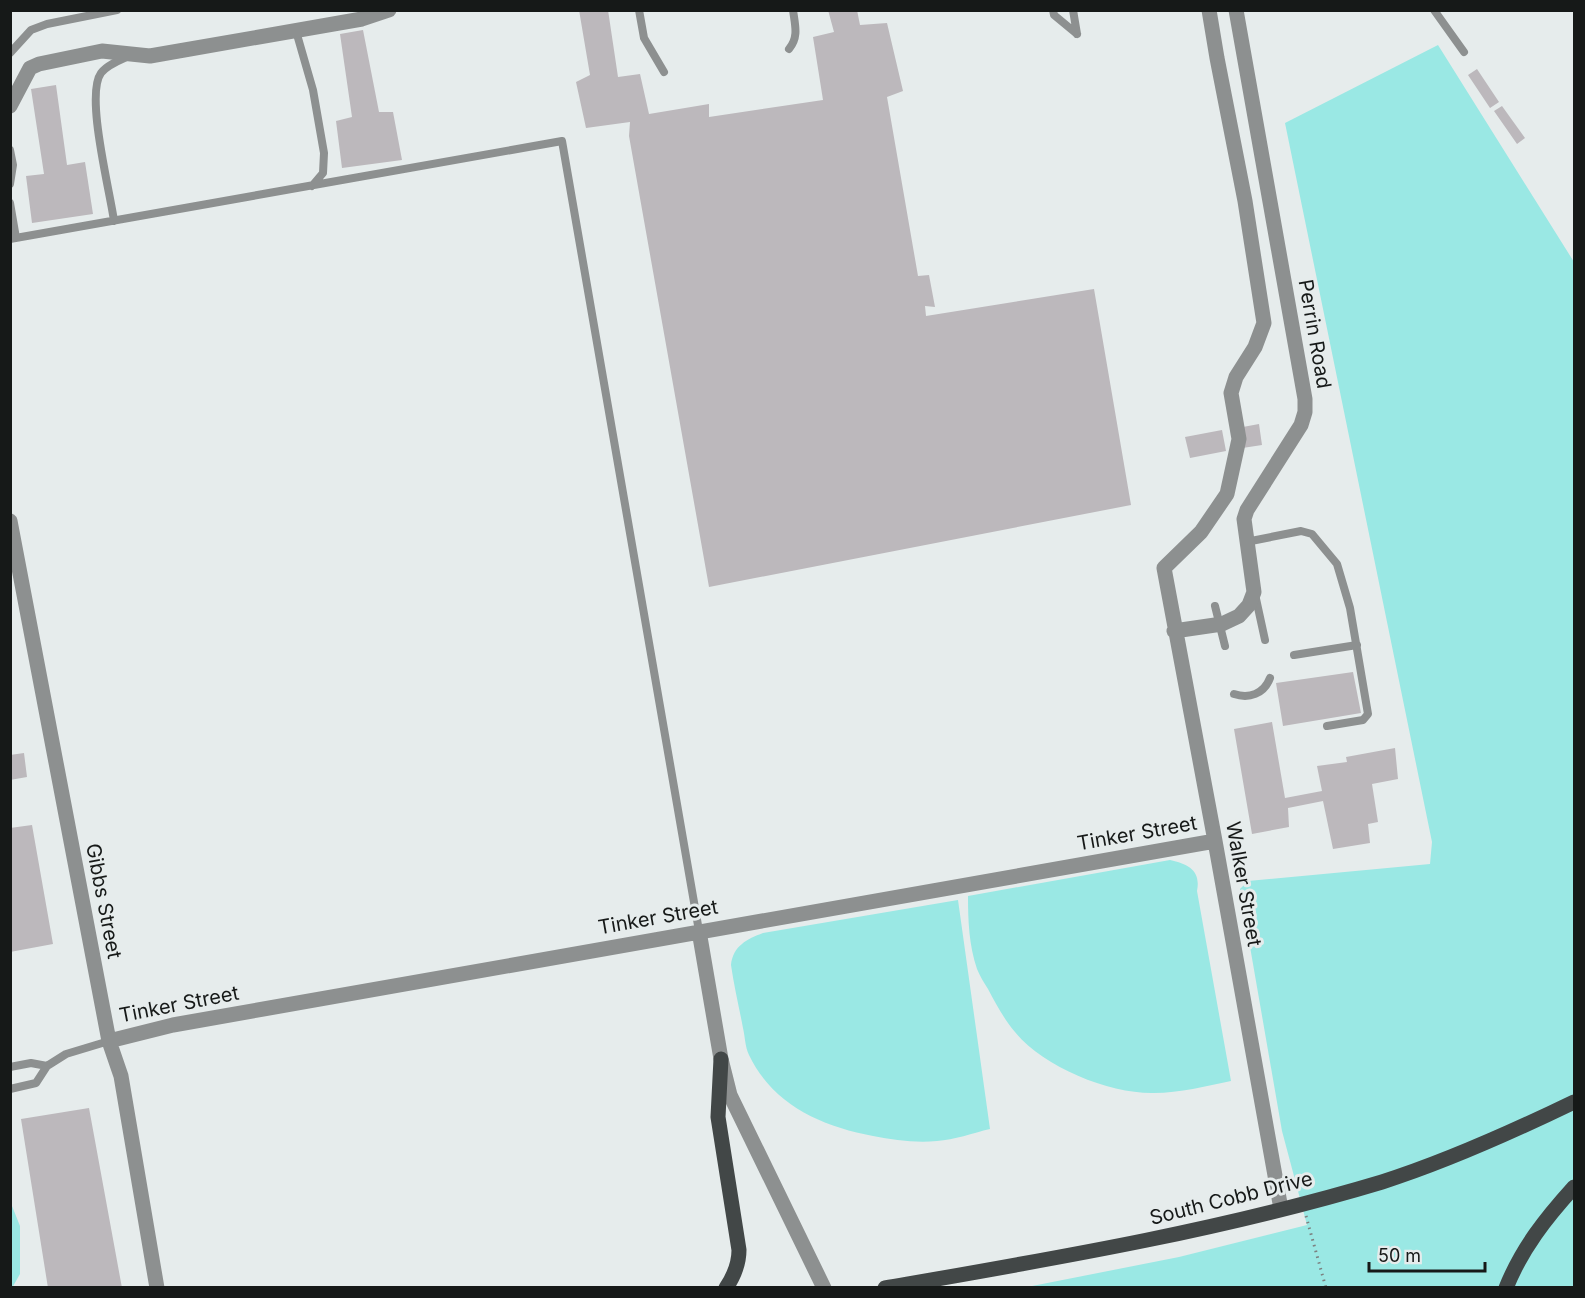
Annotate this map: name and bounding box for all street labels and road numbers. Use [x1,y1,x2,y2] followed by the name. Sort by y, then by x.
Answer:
[1294,277,1336,391] street label: Perrin Road
[1075,811,1199,855] street label: Tinker Street
[1221,820,1267,949] street label: Walker Street
[81,841,127,961] street label: Gibbs Street
[596,895,720,939] street label: Tinker Street
[117,981,241,1027] street label: Tinker Street
[1147,1166,1315,1230] street label: South Cobb Drive

